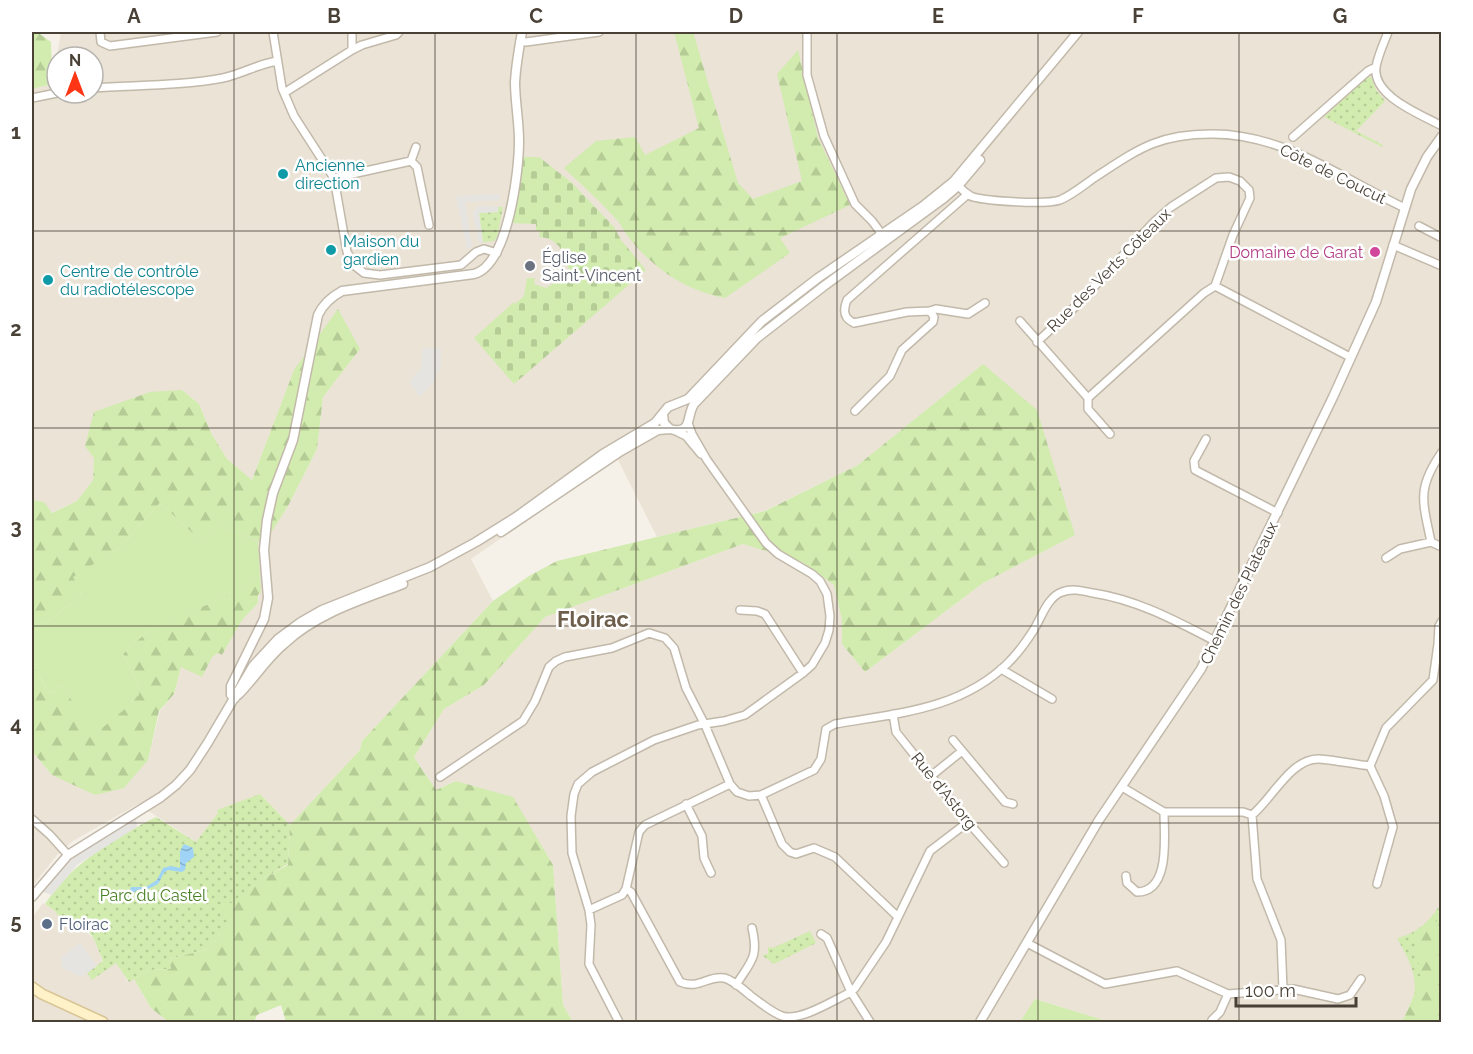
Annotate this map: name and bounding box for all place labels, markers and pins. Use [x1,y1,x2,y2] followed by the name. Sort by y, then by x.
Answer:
[295,156,365,193] place label: Ancienne direction
[276,167,290,181] marker: Ancienne direction
[343,232,419,269] place label: Maison du gardien
[324,243,338,257] marker: Maison du gardien
[1229,243,1364,262] place label: Domaine de Garat
[1368,245,1382,259] marker: Domaine de Garat
[542,247,642,285] place label: Église Saint-Vincent
[523,259,537,273] marker: Église Saint-Vincent
[60,262,199,299] place label: Centre de contrôle du radiotélescope
[41,273,55,287] marker: Centre de contrôle du radiotélescope
[59,915,109,934] place label: Floirac
[40,917,54,931] marker: Floirac

